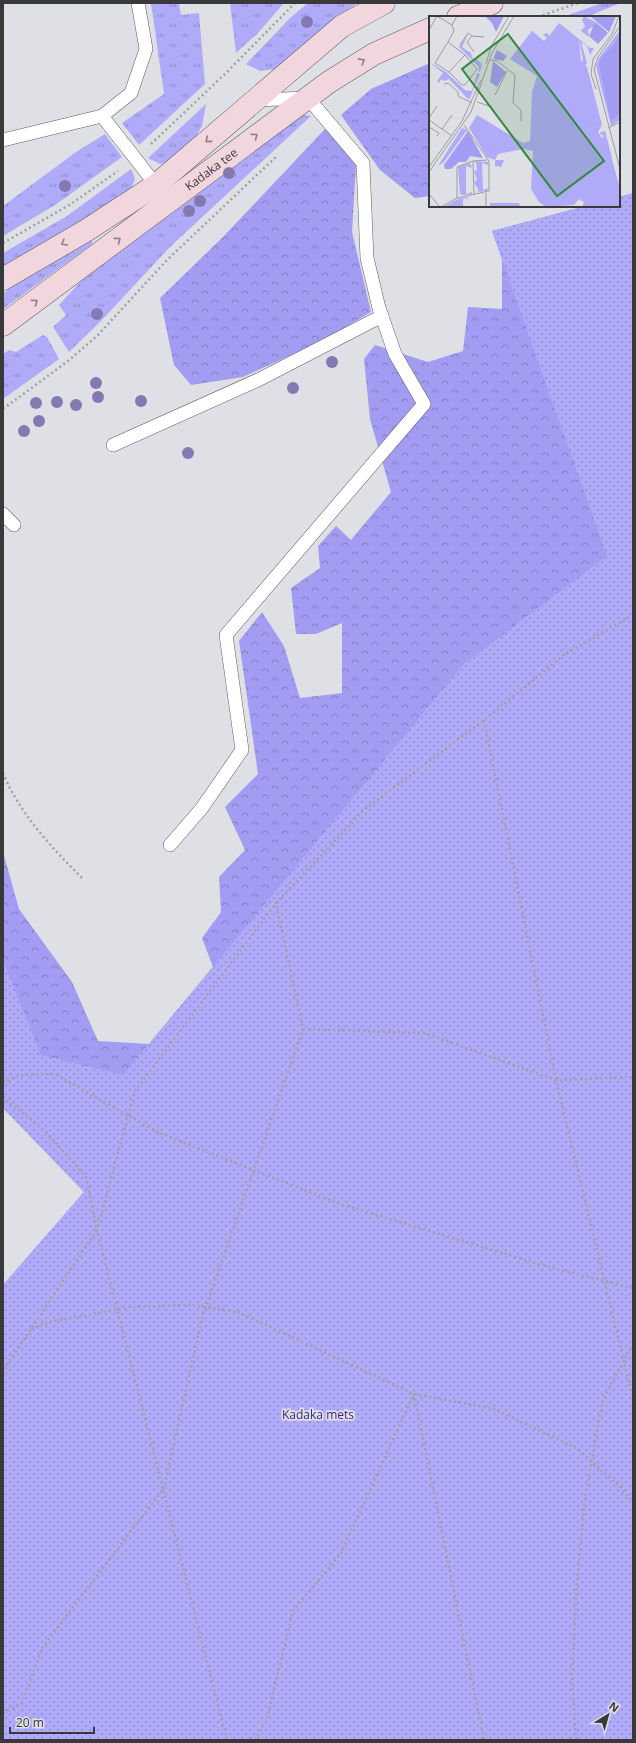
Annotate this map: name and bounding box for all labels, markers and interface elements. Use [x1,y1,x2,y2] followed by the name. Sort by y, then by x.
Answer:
[429,16,620,207] inset map
[358,58,365,66] one-way arrow
[251,134,258,141] one-way arrow
[206,136,213,143] one-way arrow
[181,144,241,195] street label: Kadaka tee
[113,238,120,245] one-way arrow
[61,239,68,246] one-way arrow
[30,300,37,307] one-way arrow
[282,1406,354,1423] park label: Kadaka mets
[588,1695,628,1735] north arrow
[606,1698,622,1715] text: N
[10,1709,94,1735] scale bar
[16,1714,44,1731] text: 20 m

